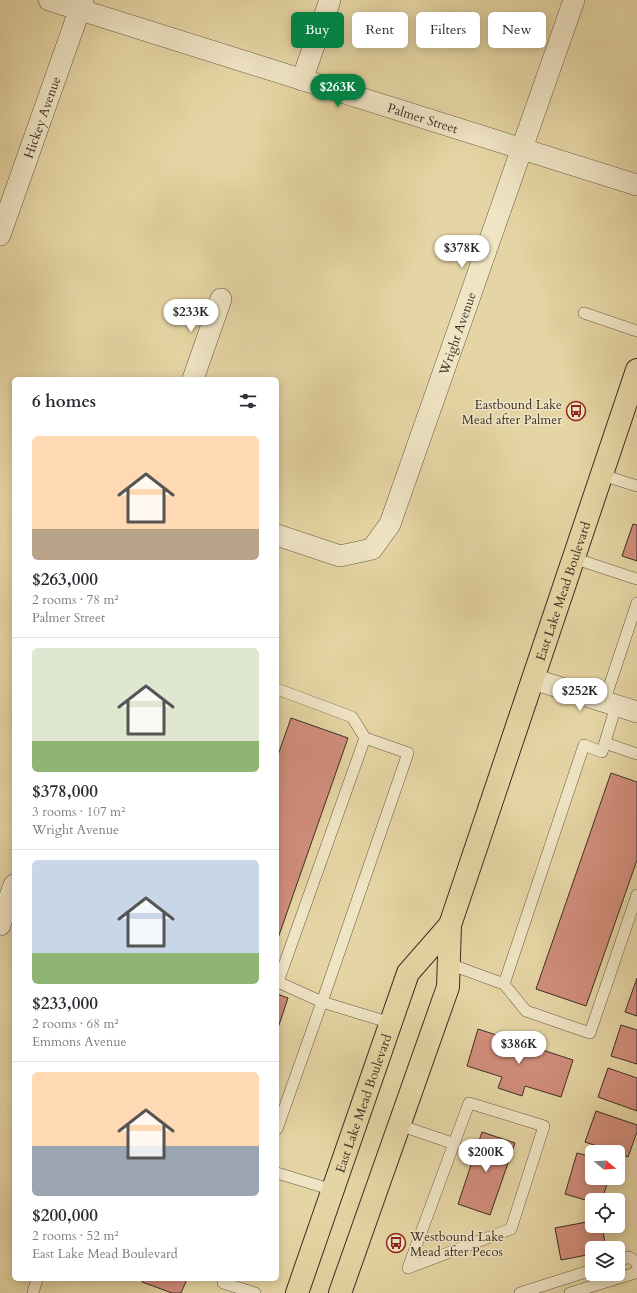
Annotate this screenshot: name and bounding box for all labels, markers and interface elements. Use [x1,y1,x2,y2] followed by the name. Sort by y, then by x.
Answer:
[291,12,344,48] chip: Buy
[352,12,408,48] chip: Rent
[416,12,480,48] chip: Filters
[488,12,546,48] chip: New
[20,74,65,161] street label: Hickey Avenue
[310,74,366,108] pin: $263K
[319,78,357,96] text: $263K
[385,99,460,138] street label: Palmer Street
[434,235,490,269] pin: $378K
[443,239,481,257] text: $378K
[435,290,481,379] street label: Wright Avenue
[163,299,219,333] pin: $233K
[172,303,210,321] text: $233K
[32,390,96,413] text: 6 homes
[237,390,259,412] icon: filters
[462,396,562,429] place label: Eastbound Lake Mead after Palmer
[565,400,587,422] bus stop icon: Eastbound Lake Mead after Palmer
[110,462,182,534] icon: home
[532,519,595,663] street label: East Lake Mead Boulevard
[32,568,98,591] text: $263,000
[32,591,119,609] text: 2 rooms · 78 m²
[32,609,105,627] text: Palmer Street
[110,674,182,746] icon: home
[552,678,608,712] pin: $252K
[561,682,599,700] text: $252K
[32,780,98,803] text: $378,000
[32,803,125,821] text: 3 rooms · 107 m²
[32,821,119,839] text: Wright Avenue
[110,886,182,958] icon: home
[32,992,98,1015] text: $233,000
[32,1015,119,1033] text: 2 rooms · 68 m²
[491,1031,547,1065] pin: $386K
[331,1032,396,1175] street label: East Lake Mead Boulevard
[32,1033,126,1051] text: Emmons Avenue
[500,1035,538,1053] text: $386K
[110,1098,182,1170] icon: home
[458,1139,514,1173] pin: $200K
[467,1143,505,1161] text: $200K
[585,1145,625,1185] north arrow
[585,1145,625,1281] map controls
[585,1193,625,1233] button: locate
[32,1204,98,1227] text: $200,000
[32,1227,119,1245] text: 2 rooms · 52 m²
[409,1228,504,1261] place label: Westbound Lake Mead after Pecos
[385,1232,407,1254] bus stop icon: Westbound Lake Mead after Pecos
[585,1241,625,1281] button: layers
[32,1245,178,1263] text: East Lake Mead Boulevard

